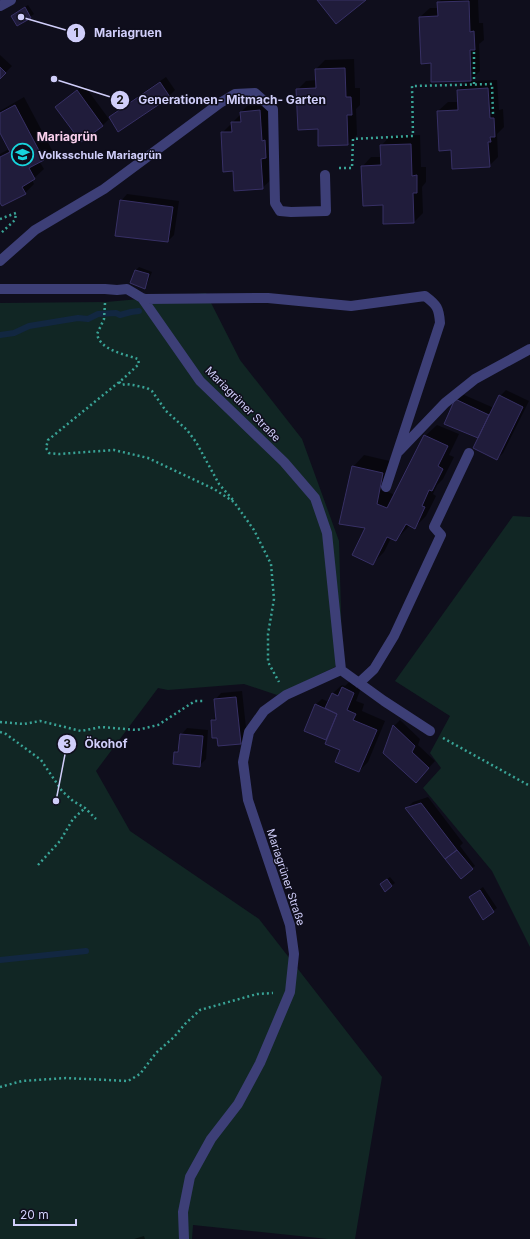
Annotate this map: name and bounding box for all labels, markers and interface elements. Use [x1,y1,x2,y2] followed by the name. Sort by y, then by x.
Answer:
[66,21,170,45] callout: Mariagruen
[73,25,79,40] text: 1
[94,25,162,40] text: Mariagruen
[110,88,334,112] callout: Generationen- Mitmach- Garten
[116,92,124,107] text: 2
[138,92,326,107] text: Generationen- Mitmach- Garten
[37,129,97,144] district label: Mariagrün
[10,142,36,168] school or university icon: Volksschule Mariagrün
[38,148,162,162] place label: Volksschule Mariagrün
[202,363,284,445] street label: Mariagrüner Straße
[57,732,136,756] callout: Ökohof
[63,736,71,751] text: 3
[85,736,128,751] text: Ökohof
[264,827,308,927] street label: Mariagrüner Straße
[14,1201,76,1227] scale bar
[20,1207,49,1222] text: 20 m

